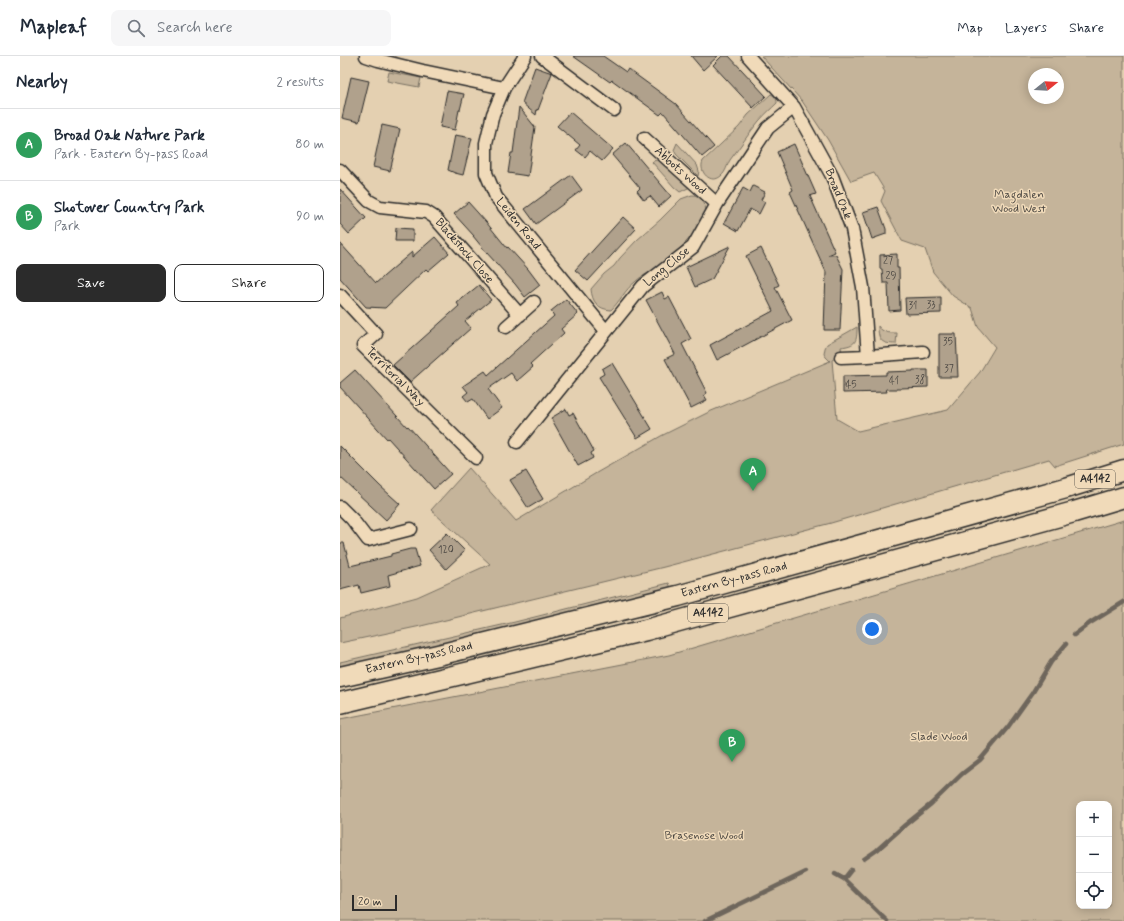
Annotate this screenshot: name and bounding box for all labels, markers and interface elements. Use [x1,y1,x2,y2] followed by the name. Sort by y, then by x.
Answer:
[111,10,391,46] search box
[20,15,87,40] text: Mapleaf
[125,17,147,39] icon: search
[157,18,233,38] text: Search here
[957,19,983,37] text: Map
[1005,19,1047,37] text: Layers
[1069,19,1104,37] text: Share
[1028,68,1064,104] north arrow
[16,71,68,93] text: Nearby
[277,74,324,91] text: 2 results
[54,126,205,146] text: Broad Oak Nature Park
[25,136,33,153] text: A
[295,136,324,153] text: 80 m
[651,143,709,199] street label: Abbots Wood
[54,146,208,163] text: Park · Eastern By-pass Road
[821,166,855,222] street label: Broad Oak
[992,187,1046,217] park label: Magdalen Wood West
[492,195,544,253] street label: Leiden Road
[54,198,204,218] text: Shotover Country Park
[25,208,33,225] text: B
[296,208,324,225] text: 90 m
[431,215,497,287] street label: Blackstock Close
[54,218,80,235] text: Park
[641,243,693,291] street label: Long Close
[883,255,893,268] house number: 27
[16,264,166,302] button: Save
[174,264,324,302] button: Share
[886,270,896,283] house number: 29
[927,299,935,312] house number: 33
[909,300,917,313] house number: 31
[943,336,953,349] house number: 35
[362,344,428,410] street label: Territorial Way
[944,363,954,376] house number: 37
[915,373,925,387] house number: 38
[889,375,899,388] house number: 41
[845,379,857,392] house number: 45
[740,458,766,491] pin: A
[1075,470,1115,488] road number: A4142
[438,544,454,557] house number: 120
[679,558,789,602] street label: Eastern By-pass Road
[688,604,728,622] road number: A4142
[862,619,882,639] your location
[364,638,474,678] street label: Eastern By-pass Road
[719,729,745,762] pin: B
[910,729,968,745] park label: Slade Wood
[1076,801,1112,909] map controls
[1076,801,1112,837] button: +
[665,828,743,844] park label: Brasenose Wood
[1076,837,1112,873] button: −
[1076,873,1112,909] button: locate
[352,893,397,912] scale bar
[358,895,381,909] text: 20 m

